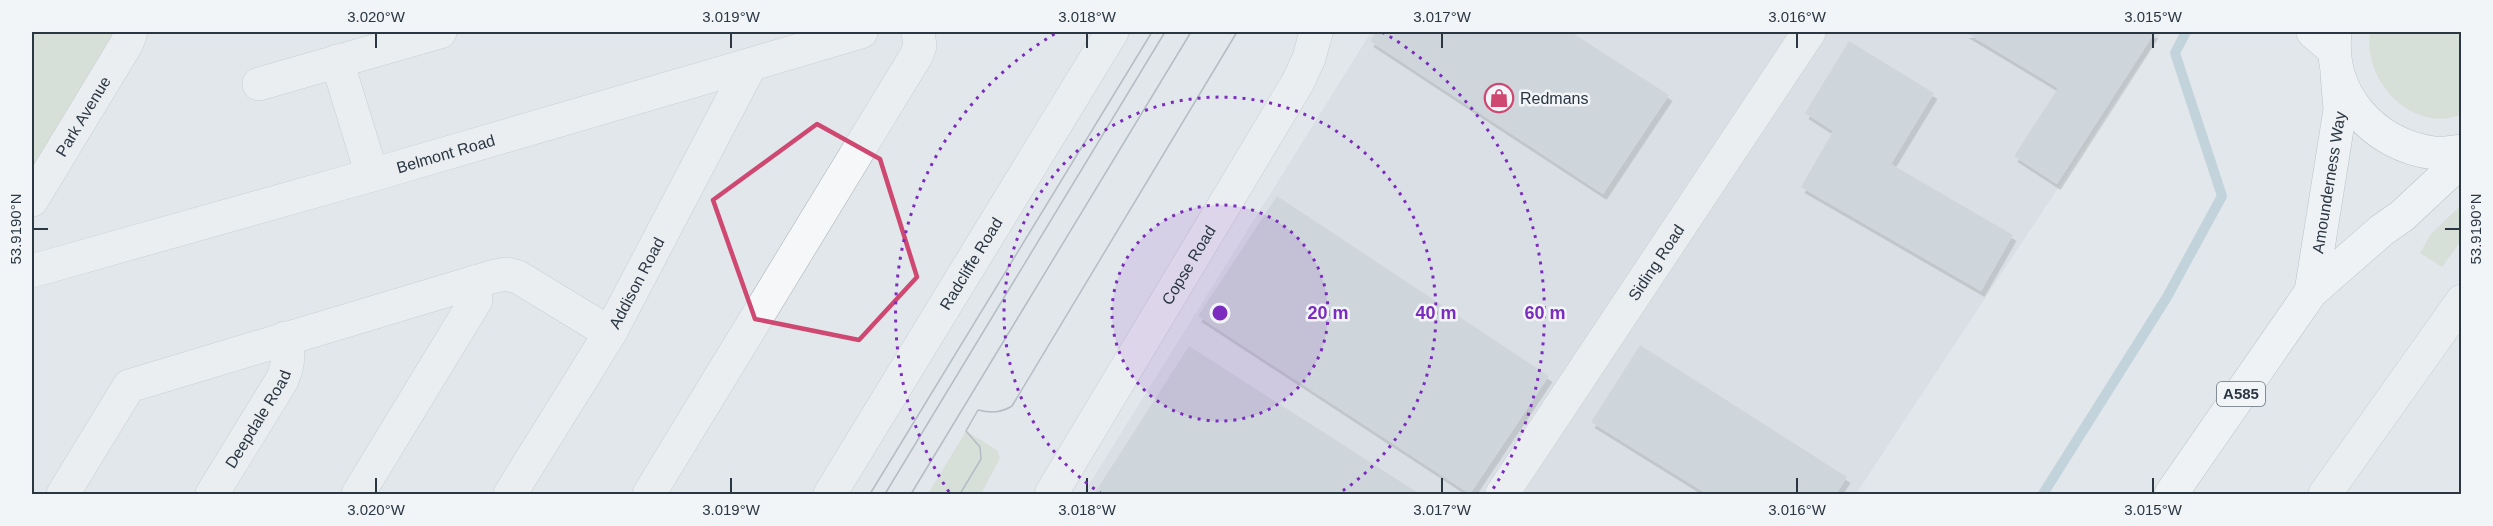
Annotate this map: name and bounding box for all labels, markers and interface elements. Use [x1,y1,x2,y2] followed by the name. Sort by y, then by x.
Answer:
[347,8,406,25] text: 3.020°W
[702,8,761,25] text: 3.019°W
[1058,8,1117,25] text: 3.018°W
[1413,8,1472,25] text: 3.017°W
[1768,8,1827,25] text: 3.016°W
[2124,8,2183,25] text: 3.015°W
[52,73,114,160] street label: Park Avenue
[1483,82,1515,114] shop icon: Redmans
[1520,90,1588,107] place label: Redmans
[2309,110,2349,255] street label: Amounderness Way
[395,132,497,176] street label: Belmont Road
[7,193,24,265] text: 53.9190°N
[2467,193,2484,265] text: 53.9190°N
[937,215,1006,313] street label: Radcliffe Road
[1625,222,1687,304] street label: Siding Road
[1159,223,1219,308] street label: Copse Road
[606,235,668,332] street label: Addison Road
[1210,303,1230,323] centre of rings
[1307,303,1349,323] text: 20 m
[1415,303,1457,323] text: 40 m
[1524,303,1566,323] text: 60 m
[222,368,294,471] street label: Deepdale Road
[2217,382,2265,406] road number: A585
[347,501,406,518] text: 3.020°W
[702,501,761,518] text: 3.019°W
[1058,501,1117,518] text: 3.018°W
[1413,501,1472,518] text: 3.017°W
[1768,501,1827,518] text: 3.016°W
[2124,501,2183,518] text: 3.015°W

